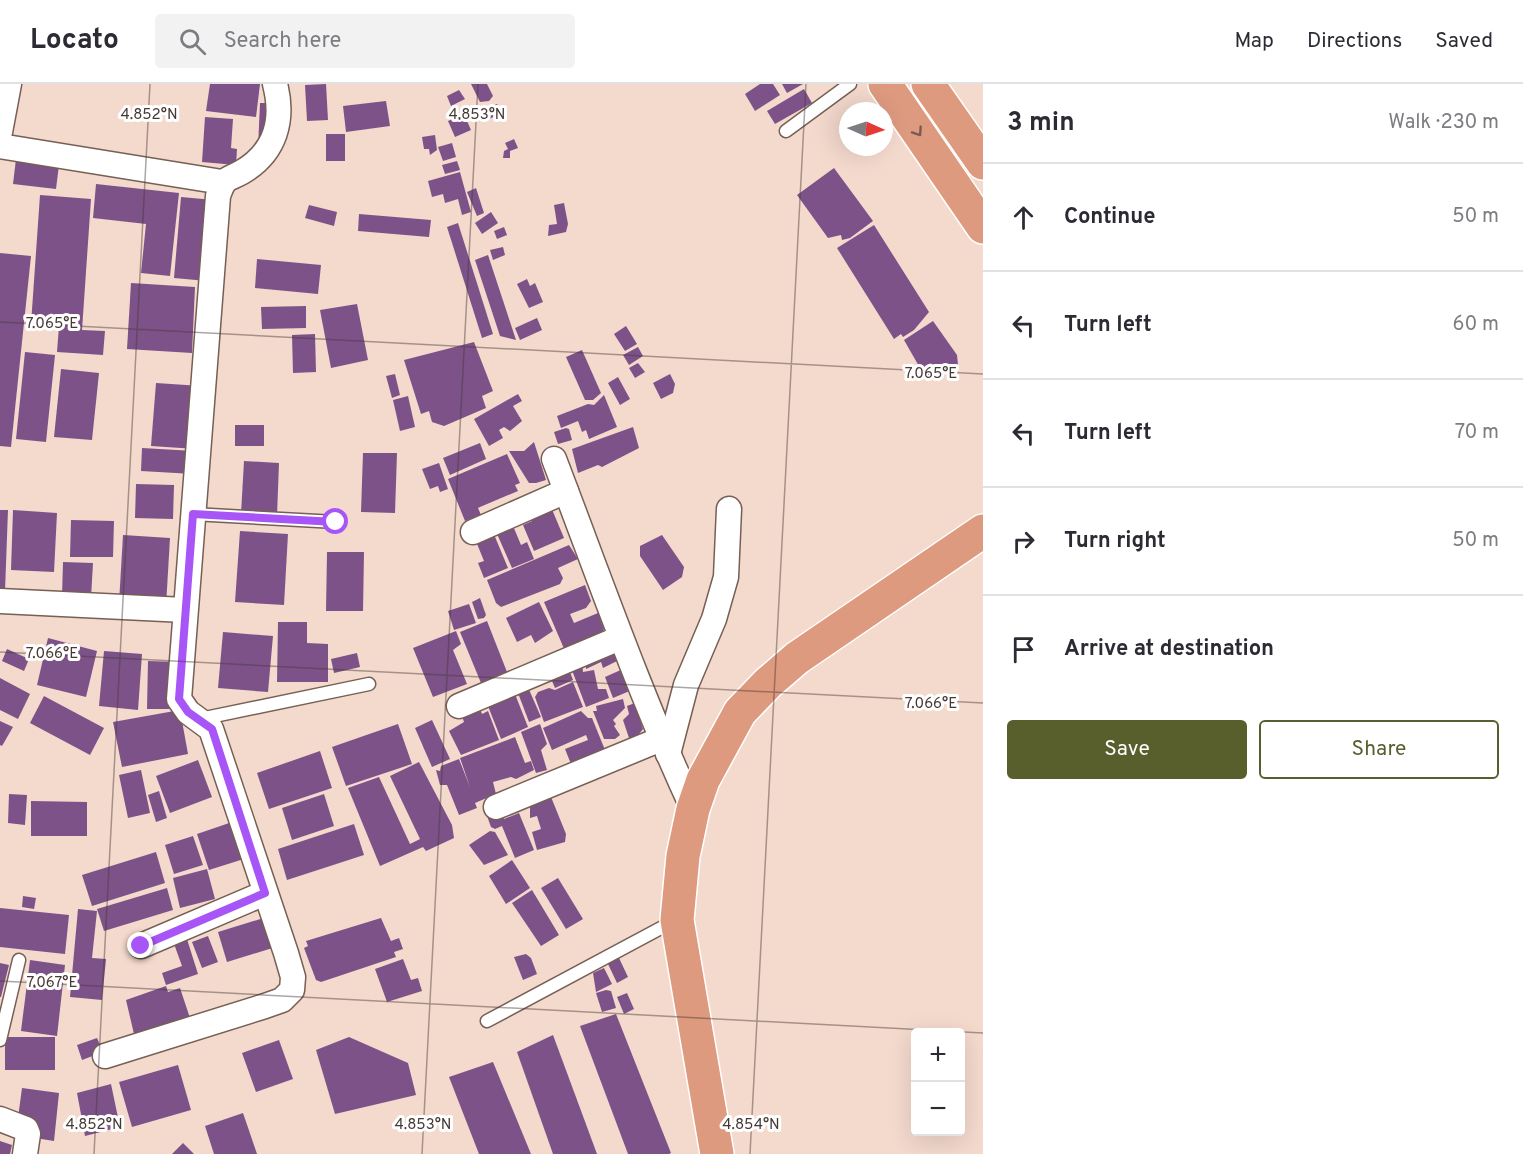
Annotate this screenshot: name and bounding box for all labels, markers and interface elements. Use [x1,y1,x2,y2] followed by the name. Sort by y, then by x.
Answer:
[155,14,575,68] search box
[30,23,119,59] text: Locato
[176,25,209,58] icon: search
[224,28,341,55] text: Search here
[1234,28,1274,55] text: Map
[1307,28,1402,55] text: Directions
[1435,28,1493,55] text: Saved
[839,102,893,156] north arrow
[121,106,178,125] text: 4.852°N
[449,106,505,125] text: 4.853°N
[1007,107,1075,140] text: 3 min
[1388,110,1499,136] text: Walk · 230 m
[911,126,922,137] one-way arrow
[1007,201,1040,234] icon: ahead
[1064,204,1155,231] text: Continue
[1452,204,1499,230] text: 50 m
[1007,309,1040,342] icon: left
[1064,312,1152,339] text: Turn left
[1453,312,1499,338] text: 60 m
[26,315,78,334] text: 7.065°E
[905,365,957,384] text: 7.065°E
[1007,417,1040,450] icon: left
[1064,420,1152,447] text: Turn left
[1455,420,1499,446] text: 70 m
[322,508,348,534] route start
[1007,525,1040,558] icon: right
[1064,528,1166,555] text: Turn right
[1452,528,1499,554] text: 50 m
[1007,633,1040,666] icon: arrive
[1064,636,1274,663] text: Arrive at destination
[26,645,78,664] text: 7.066°E
[905,695,957,714] text: 7.066°E
[1007,720,1247,779] button: Save
[1259,720,1499,779] button: Share
[127,932,153,958] route end
[27,974,77,993] text: 7.067°E
[911,1028,965,1136] map controls
[911,1028,965,1082] button: +
[911,1082,965,1136] button: −
[66,1116,123,1135] text: 4.852°N
[395,1116,451,1135] text: 4.853°N
[722,1116,780,1135] text: 4.854°N

